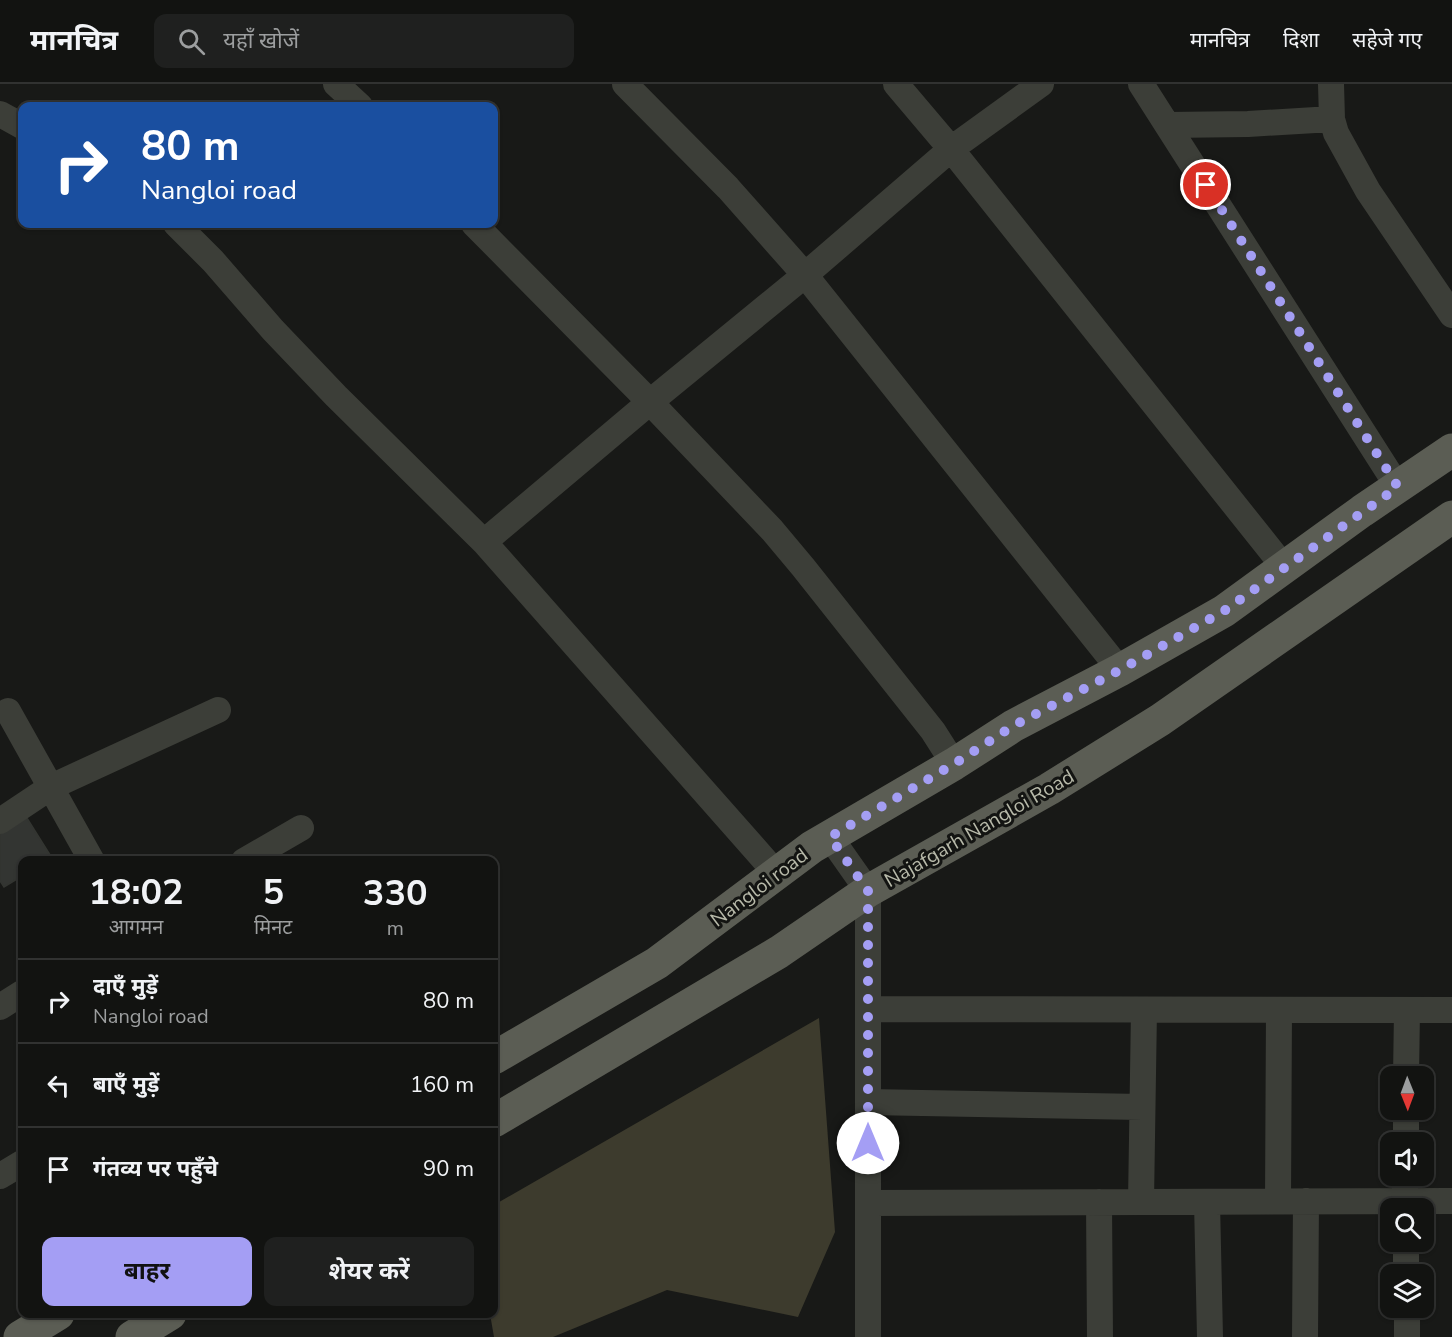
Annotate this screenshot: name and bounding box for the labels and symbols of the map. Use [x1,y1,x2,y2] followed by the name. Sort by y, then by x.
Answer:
[1180,159,1231,210] pin
[879,763,1079,894] street label: Najafgarh Nangloi Road
[705,842,814,933] street label: Nangloi road
[1380,1066,1434,1120] north arrow
[836,1111,900,1175] position arrow

